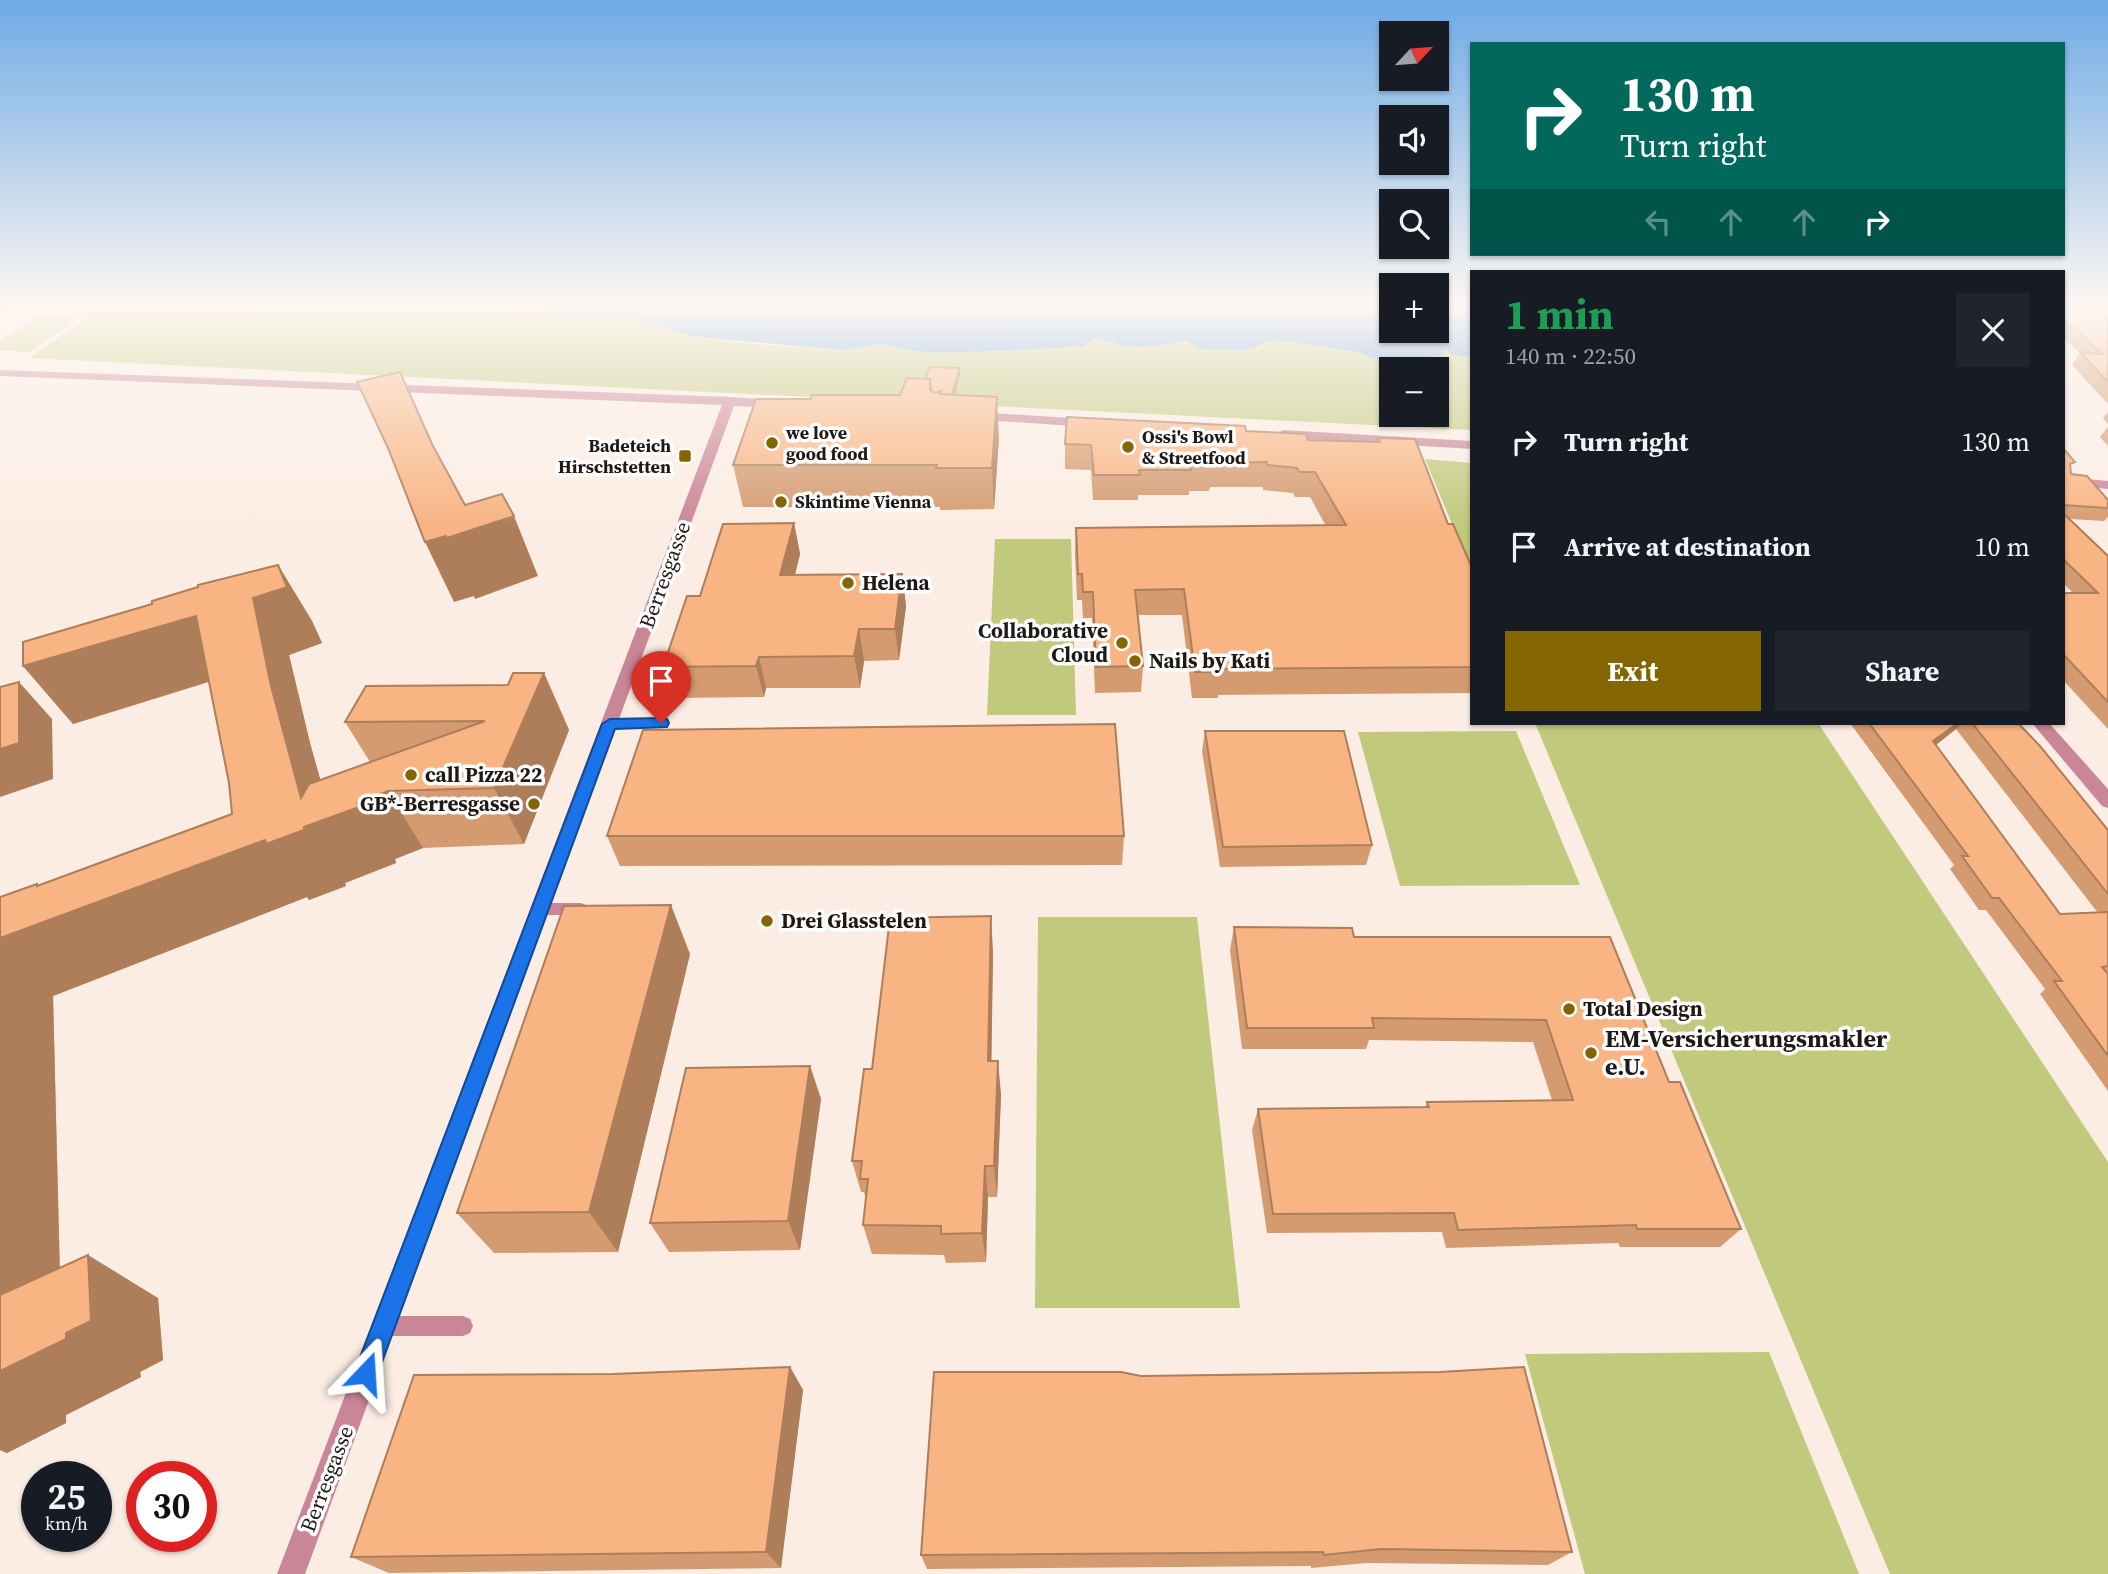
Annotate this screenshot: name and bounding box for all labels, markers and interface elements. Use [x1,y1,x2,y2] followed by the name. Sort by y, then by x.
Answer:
[1379,21,1449,91] north arrow
[1379,21,1449,427] map controls
[1620,60,1755,127] text: 130 m
[1505,70,1596,161] icon: right
[1379,105,1449,175] button: sound
[1620,124,1766,168] text: Turn right
[1379,189,1449,259] button: search
[1639,203,1677,241] icon: left
[1712,203,1750,241] icon: ahead
[1785,203,1823,241] icon: ahead
[1858,203,1896,241] icon: right
[1379,273,1449,343] button: +
[1505,285,1614,343] text: 1 min
[1956,293,2030,367] button: close
[1505,340,1636,372] text: 140 m · 22:50
[1379,357,1449,427] button: −
[785,420,869,466] place label: we love good food
[1505,423,1543,461] icon: right
[1142,424,1246,470] place label: Ossi's Bowl & Streetfood
[1564,424,1688,460] text: Turn right
[1962,424,2030,460] text: 130 m
[558,433,671,479] place label: Badeteich Hirschstetten
[764,435,780,451] marker: we love good food
[1120,439,1136,455] marker: Ossi's Bowl & Streetfood
[677,448,693,464] marker: Badeteich Hirschstetten
[795,489,932,514] place label: Skintime Vienna
[773,494,789,510] marker: Skintime Vienna
[632,518,697,632] street label: Berresgasse
[1505,528,1543,566] icon: arrive
[1564,529,1811,565] text: Arrive at destination
[1975,529,2030,565] text: 10 m
[862,568,931,597] place label: Helena
[840,575,856,591] marker: Helena
[978,616,1109,669] place label: Collaborative Cloud
[1505,631,1761,711] button: Exit
[1775,631,2030,711] button: Share
[1114,635,1130,651] marker: Collaborative Cloud
[1149,646,1270,675] place label: Nails by Kati
[631,651,691,723] pin
[1127,653,1143,669] marker: Nails by Kati
[642,662,680,700] icon: arrive
[425,760,542,789] place label: call Pizza 22
[403,767,419,783] marker: call Pizza 22
[360,789,520,818] place label: GB*-Berresgasse
[526,796,542,812] marker: GB*-Berresgasse
[781,906,927,935] place label: Drei Glasstelen
[759,913,775,929] marker: Drei Glasstelen
[1583,994,1703,1023] place label: Total Design
[1561,1001,1577,1017] marker: Total Design
[1605,1022,1888,1083] place label: EM-Versicherungsmakler e.U.
[1583,1045,1599,1061] marker: EM-Versicherungsmakler e.U.
[329,1336,403,1410] position arrow
[293,1422,360,1536] street label: Berresgasse
[126,1461,217,1552] speed limit sign: 30
[48,1473,85,1521] text: 25
[45,1511,88,1536] text: km/h

